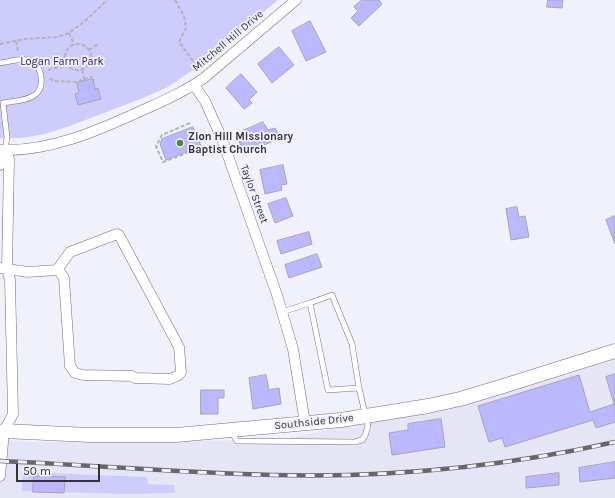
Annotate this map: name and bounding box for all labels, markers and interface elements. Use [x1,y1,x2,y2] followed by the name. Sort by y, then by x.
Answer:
[190,7,266,75] street label: Mitchell Hill Drive
[20,55,104,69] park label: Logan Farm Park
[188,130,293,156] place label: Zion Hill Missionary Baptist Church
[175,138,185,148] marker: Zion Hill Missionary Baptist Church
[237,163,271,225] street label: Taylor Street
[274,411,354,433] street label: Southside Drive
[18,456,102,482] scale bar
[23,464,51,478] text: 50 m

